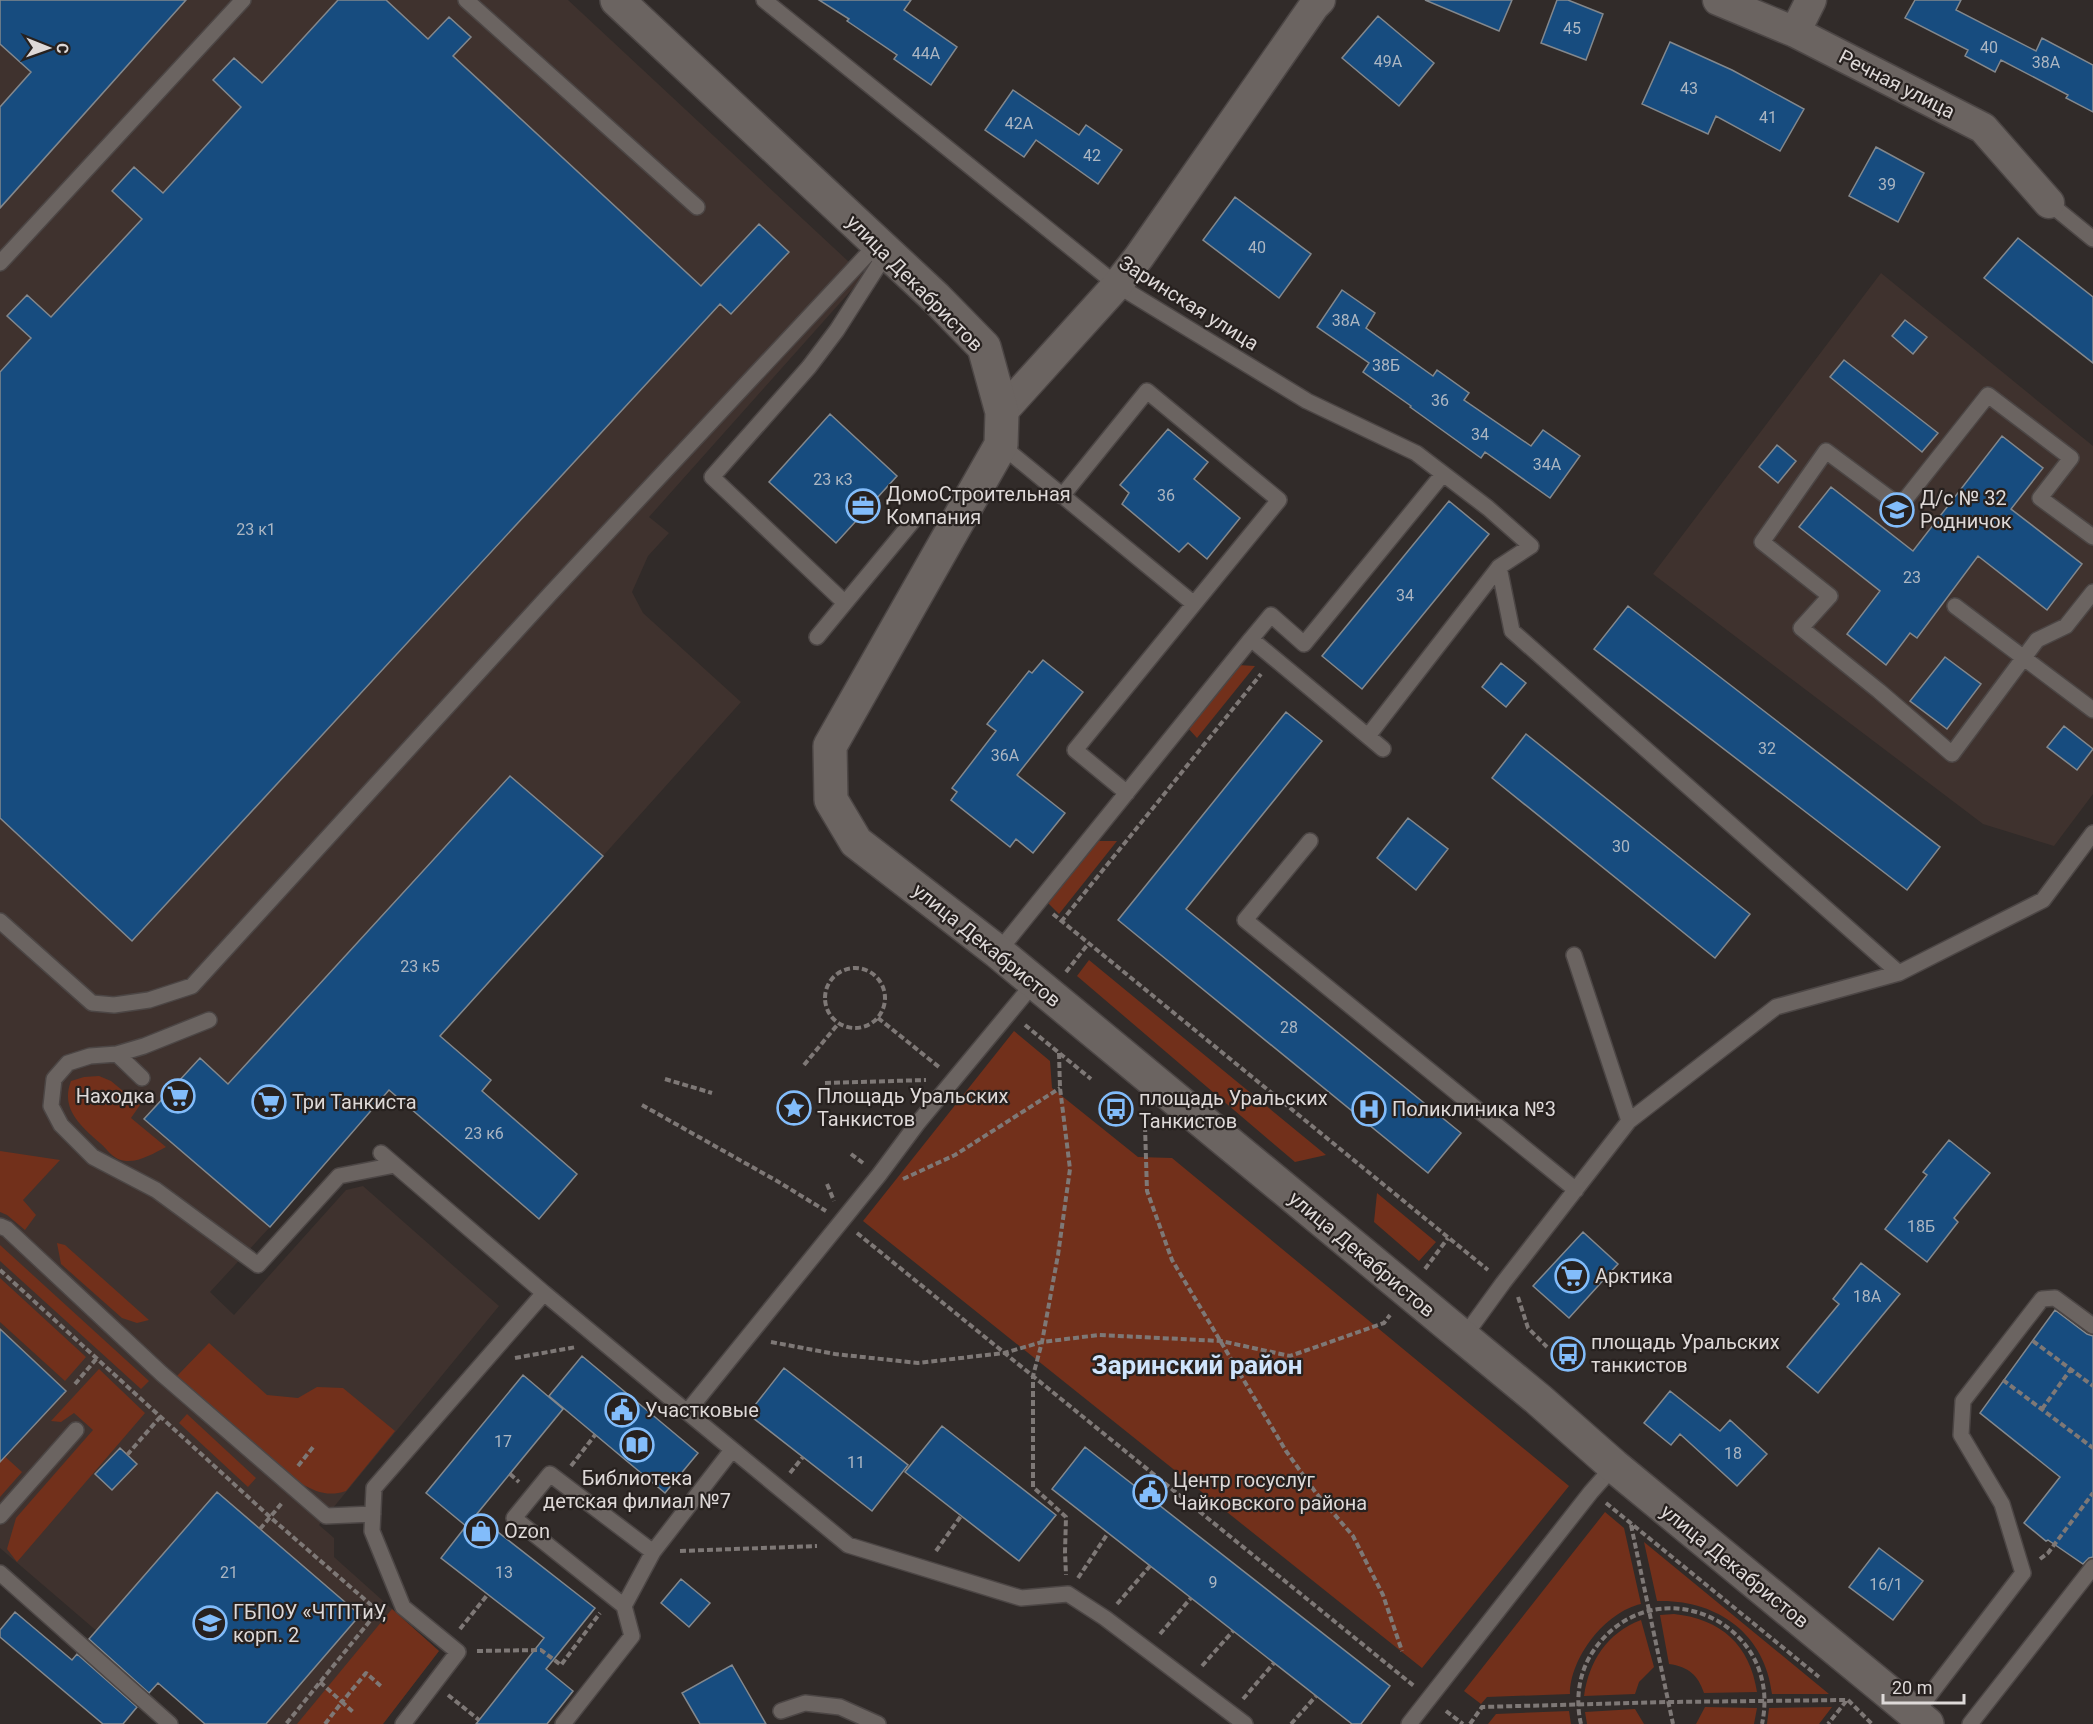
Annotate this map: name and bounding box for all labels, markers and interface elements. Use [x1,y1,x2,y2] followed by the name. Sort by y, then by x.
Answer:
[18,18,78,78] north arrow
[1563,19,1581,38] house number: 45
[1980,38,1998,57] house number: 40
[53,43,72,54] text: С
[912,44,941,63] house number: 44А
[1835,44,1959,124] street label: Речная улица
[1374,52,1403,71] house number: 49А
[2032,53,2061,72] house number: 38А
[1680,79,1698,98] house number: 43
[1759,108,1777,127] house number: 41
[1005,114,1034,133] house number: 42А
[1083,146,1101,165] house number: 42
[1878,175,1896,194] house number: 39
[842,210,988,356] street label: улица Декабристов
[1248,238,1266,257] house number: 40
[1115,250,1263,356] street label: Заринская улица
[1332,311,1361,330] house number: 38А
[1372,356,1400,375] house number: 38Б
[1431,391,1449,410] house number: 36
[1471,425,1489,444] house number: 34
[1533,455,1562,474] house number: 34А
[813,470,853,489] house number: 23 к3
[886,482,1071,529] place label: ДомоСтроительная Компания
[1157,486,1175,505] house number: 36
[1920,486,2012,533] place label: Д/с № 32 Родничок
[845,488,881,524] office icon: ДомоСтроительная Компания
[1879,492,1915,528] school or university icon: Д/с № 32 Родничок
[236,520,276,539] house number: 23 к1
[1903,568,1921,587] house number: 23
[1396,586,1414,605] house number: 34
[1758,739,1776,758] house number: 32
[991,746,1020,765] house number: 36А
[1612,837,1630,856] house number: 30
[908,878,1066,1012] street label: улица Декабристов
[400,957,440,976] house number: 23 к5
[1280,1018,1298,1037] house number: 28
[160,1078,196,1114] supermarket icon: Находка
[76,1084,155,1108] place label: Находка
[251,1084,287,1120] supermarket icon: Три Танкиста
[817,1084,1008,1131] place label: Площадь Уральских Танкистов
[1139,1086,1328,1133] place label: площадь Уральских Танкистов
[292,1090,417,1114] place label: Три Танкиста
[776,1090,812,1126] place icon: Площадь Уральских Танкистов
[1098,1091,1134,1127] bus stop icon: площадь Уральских Танкистов
[1351,1091,1387,1127] hospital icon: Поликлиника №3
[1392,1097,1556,1121] place label: Поликлиника №3
[464,1124,504,1143] house number: 23 к6
[1284,1186,1440,1322] street label: улица Декабристов
[1907,1217,1935,1236] house number: 18Б
[1554,1258,1590,1294] supermarket icon: Арктика
[1595,1264,1673,1288] place label: Арктика
[1853,1287,1882,1306] house number: 18А
[1591,1330,1780,1377] place label: площадь Уральских танкистов
[1550,1336,1586,1372] bus stop icon: площадь Уральских танкистов
[1092,1350,1302,1380] district label: Заринский район
[604,1392,640,1428] public building icon: Участковые
[645,1398,759,1422] place label: Участковые
[619,1427,655,1463] library icon: Библиотека детская филиал №7
[494,1432,512,1451] house number: 17
[1724,1444,1742,1463] house number: 18
[847,1453,865,1472] house number: 11
[543,1466,731,1513] place label: Библиотека детская филиал №7
[1173,1468,1367,1515] place label: Центр госуслуг Чайковского района
[1132,1474,1168,1510] public building icon: Центр госуслуг Чайковского района
[1656,1499,1814,1633] street label: улица Декабристов
[463,1513,499,1549] shop icon: Ozon
[504,1519,550,1543] place label: Ozon
[220,1563,238,1582] house number: 21
[495,1563,513,1582] house number: 13
[1209,1573,1218,1592] house number: 9
[1869,1575,1903,1594] house number: 16/1
[233,1600,386,1647] place label: ГБПОУ «ЧТПТиУ, корп. 2
[192,1605,228,1641] school or university icon: ГБПОУ «ЧТПТиУ, корп. 2
[1883,1667,1964,1705] scale bar
[1892,1677,1932,1698] text: 20 m

